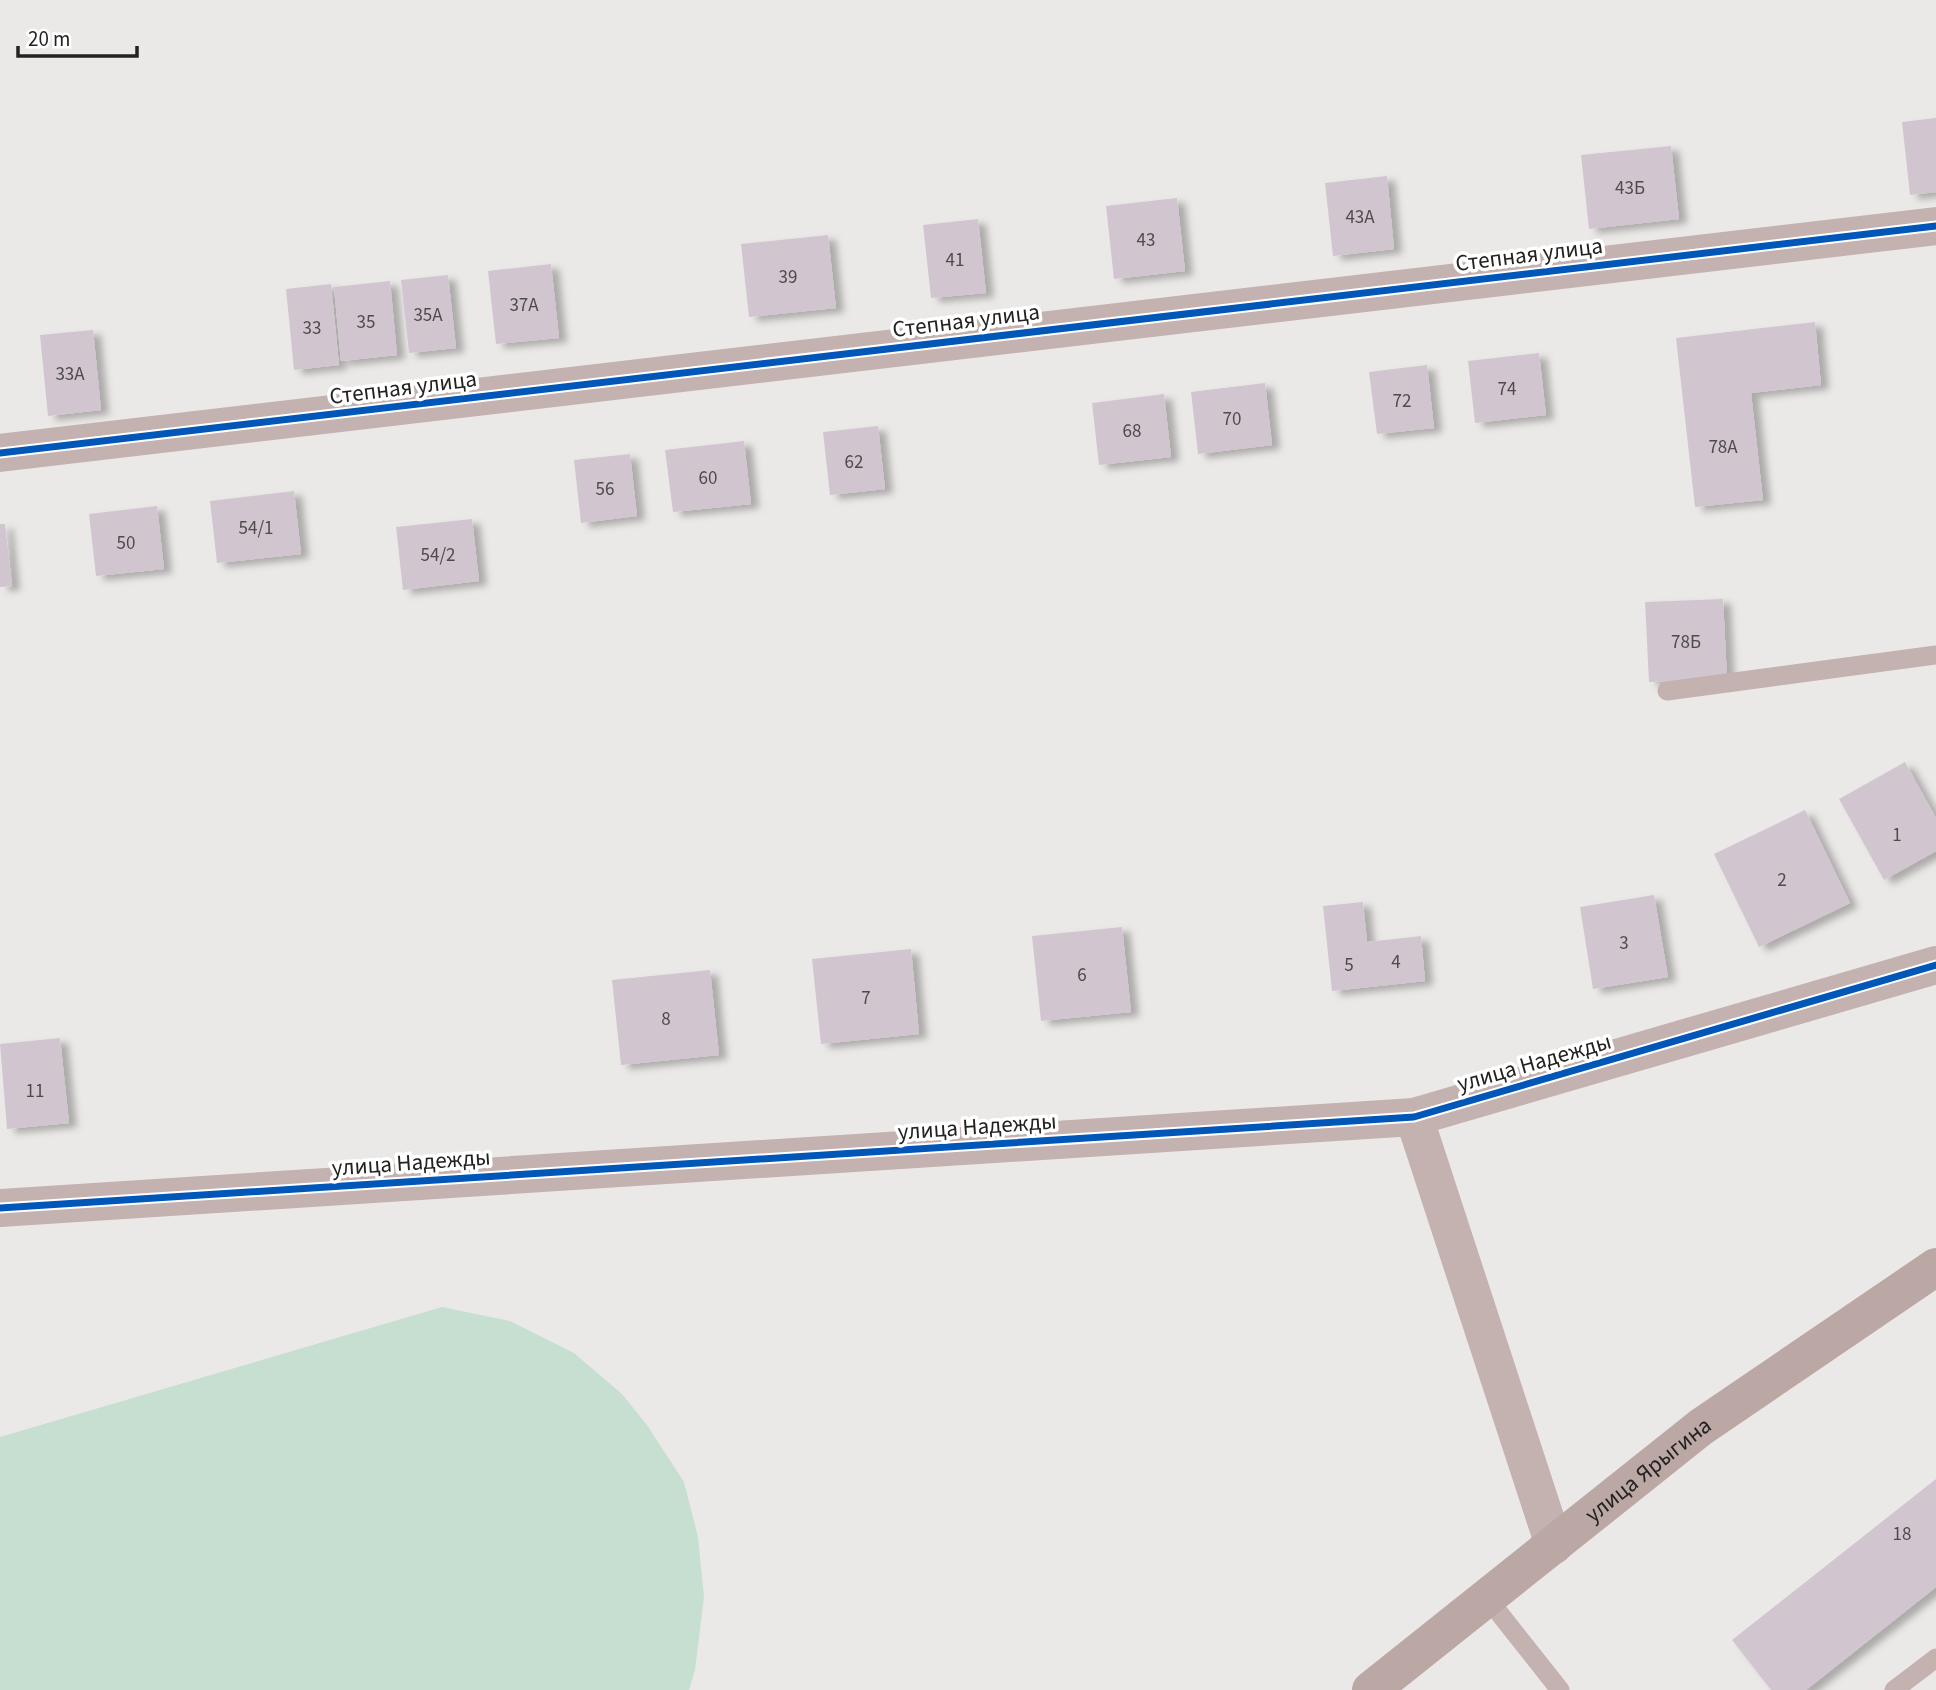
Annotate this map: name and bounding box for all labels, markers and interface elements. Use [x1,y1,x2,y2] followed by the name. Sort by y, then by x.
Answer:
[18,14,136,58] scale bar
[28,24,70,54] text: 20 m
[1615,175,1645,202] house number: 43Б
[1345,204,1375,231] house number: 43А
[1137,227,1155,254] house number: 43
[1454,229,1605,280] street label: Степная улица
[946,247,964,274] house number: 41
[779,264,797,291] house number: 39
[509,292,539,319] house number: 37А
[891,295,1042,346] street label: Степная улица
[413,302,443,329] house number: 35А
[357,309,375,336] house number: 35
[303,315,321,342] house number: 33
[55,361,85,388] house number: 33А
[328,362,479,413] street label: Степная улица
[1498,376,1516,403] house number: 74
[1393,388,1411,415] house number: 72
[1223,406,1241,433] house number: 70
[1123,418,1141,445] house number: 68
[1708,434,1738,461] house number: 78А
[845,449,863,476] house number: 62
[699,465,717,492] house number: 60
[596,476,614,503] house number: 56
[239,515,273,542] house number: 54/1
[117,530,135,557] house number: 50
[421,542,455,569] house number: 54/2
[1671,629,1701,656] house number: 78Б
[1892,822,1902,849] house number: 1
[1777,867,1787,894] house number: 2
[1619,930,1629,957] house number: 3
[1391,949,1401,976] house number: 4
[1344,952,1354,979] house number: 5
[1077,962,1087,989] house number: 6
[861,985,871,1012] house number: 7
[661,1006,671,1033] house number: 8
[1453,1025,1615,1100] street label: улица Надежды
[26,1078,44,1105] house number: 11
[897,1104,1057,1149] street label: улица Надежды
[331,1140,491,1185] street label: улица Надежды
[1578,1409,1718,1531] street label: улица Ярыгина
[1893,1521,1911,1548] house number: 18

